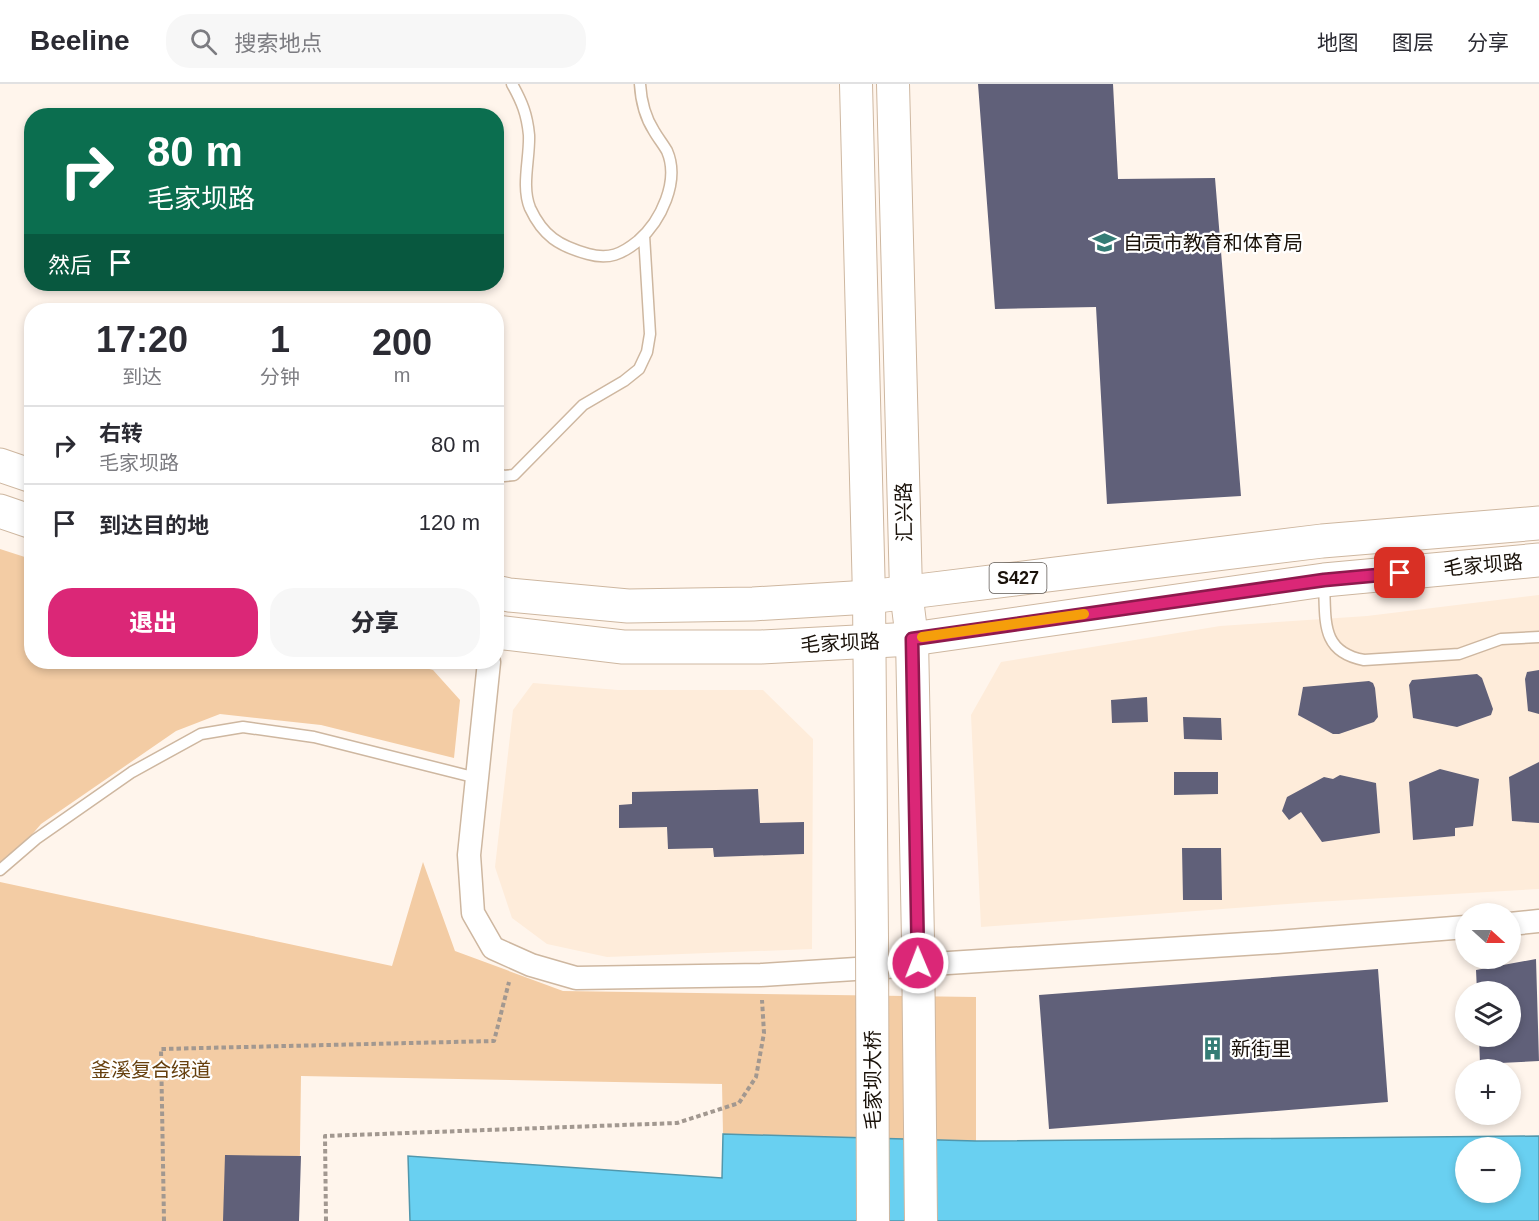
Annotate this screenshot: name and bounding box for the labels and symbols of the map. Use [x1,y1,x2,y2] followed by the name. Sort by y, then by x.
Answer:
[1092,230,1118,256] school or university icon: 自贡市教育和体育局
[1123,232,1303,254] place label: 自贡市教育和体育局
[892,482,916,542] street label: 汇兴路
[1374,547,1425,598] pin
[1442,551,1524,579] street label: 毛家坝路
[990,563,1046,593] road number: S427
[799,630,881,656] street label: 毛家坝路
[1455,903,1521,969] north arrow
[886,931,950,995] position arrow
[862,1030,884,1130] street label: 毛家坝大桥
[1200,1036,1226,1062] building icon: 新街里
[1231,1038,1291,1060] place label: 新街里
[91,1059,211,1081] park label: 釜溪复合绿道

